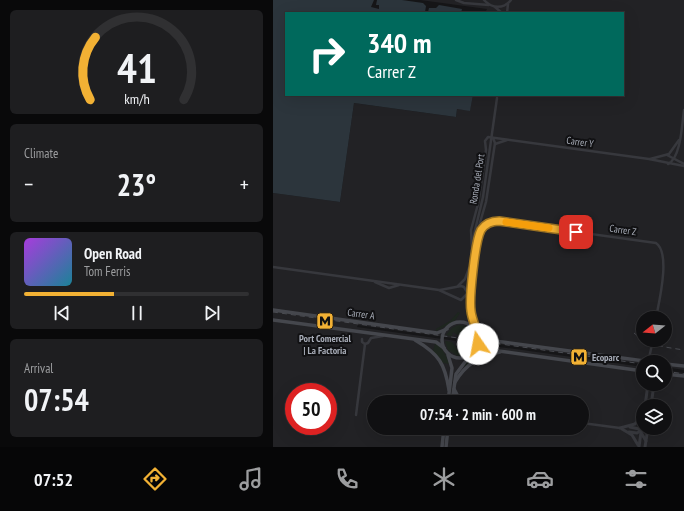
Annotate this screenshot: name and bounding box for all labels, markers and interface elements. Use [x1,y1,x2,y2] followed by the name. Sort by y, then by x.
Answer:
[367,24,431,61] text: 340 m
[301,28,353,80] icon: right
[117,41,156,94] text: 41
[367,60,416,83] text: Carrer Z
[124,89,149,108] text: km/h
[566,134,595,150] street label: Carrer Y
[24,145,58,162] text: Climate
[467,153,487,205] street label: Ronda del Port
[117,165,156,204] text: 23°
[24,170,33,198] text: −
[240,170,249,198] text: +
[559,215,593,249] pin
[565,221,587,243] icon: arrive
[609,222,638,238] street label: Carrer Z
[84,244,142,263] text: Open Road
[84,263,130,280] text: Tom Ferris
[51,302,73,324] icon: previous
[126,302,148,324] icon: pause
[201,302,223,324] icon: next
[347,306,376,322] street label: Carrer A
[315,311,335,331] metro station icon: Port Comercial | La Factoria
[636,311,672,347] north arrow
[636,311,672,435] map controls
[457,323,499,365] position arrow
[299,332,351,357] place label: Port Comercial | La Factoria
[569,347,589,367] metro station icon: Ecoparc
[592,351,620,364] place label: Ecoparc
[636,355,672,391] button: search
[24,360,53,377] text: Arrival
[24,380,89,419] text: 07:54
[285,383,337,435] speed limit sign: 50
[636,399,672,435] button: layers
[420,405,536,424] text: 07:54 · 2 min · 600 m
[141,465,169,493] icon: directions
[237,465,265,493] icon: music
[333,465,361,493] icon: phone
[430,465,458,493] icon: climate
[526,465,554,493] icon: car
[622,465,650,493] icon: filters
[34,468,73,491] text: 07:52

